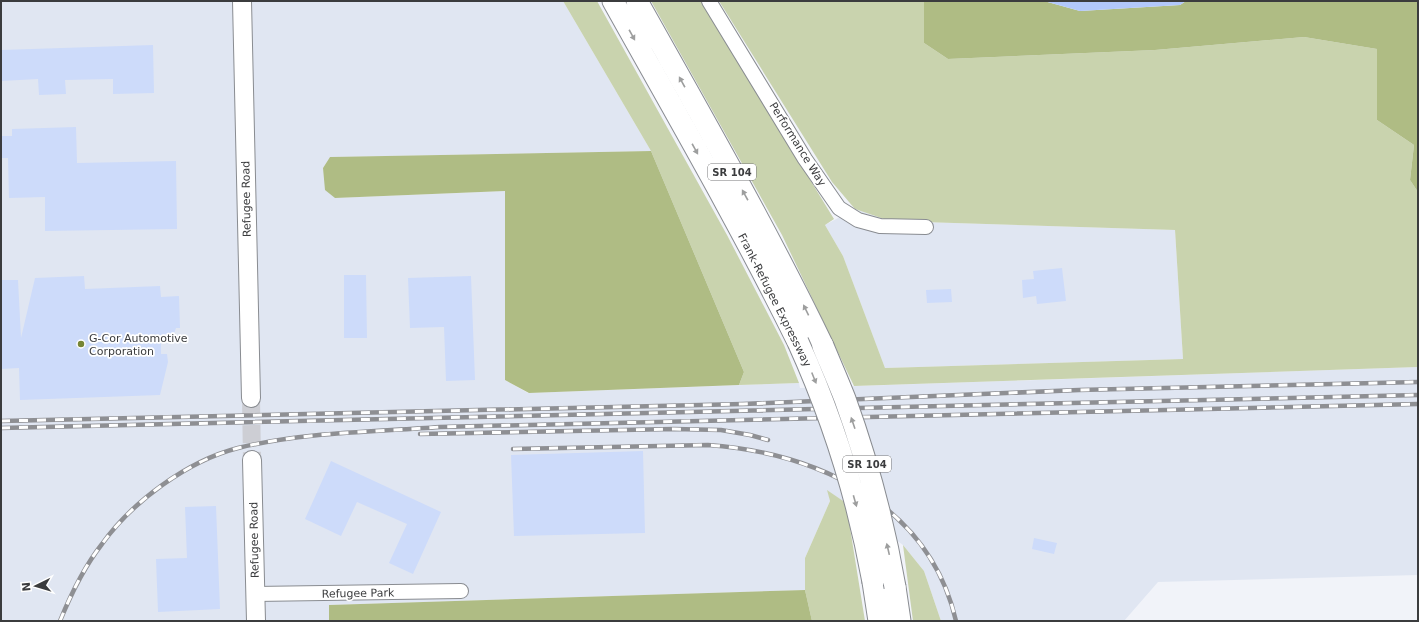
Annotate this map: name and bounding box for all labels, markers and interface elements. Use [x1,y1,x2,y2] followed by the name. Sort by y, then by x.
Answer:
[629,29,636,41] one-way arrow
[679,76,685,88] one-way arrow
[766,100,829,189] street label: Performance Way
[692,143,699,155] one-way arrow
[239,161,254,237] street label: Refugee Road
[708,164,756,180] road number: SR 104
[742,189,749,201] one-way arrow
[735,231,814,370] street label: Frank-Refugee Expressway
[803,305,809,316] one-way arrow
[89,332,188,358] place label: G-Cor Automotive Corporation
[76,339,86,349] marker: G-Cor Automotive Corporation
[811,372,817,384] one-way arrow
[850,417,856,429] one-way arrow
[843,456,891,472] road number: SR 104
[853,494,859,507] one-way arrow
[247,502,262,578] street label: Refugee Road
[885,542,891,555] one-way arrow
[16,566,56,606] north arrow
[20,582,33,592] text: N
[322,586,395,601] street label: Refugee Park

